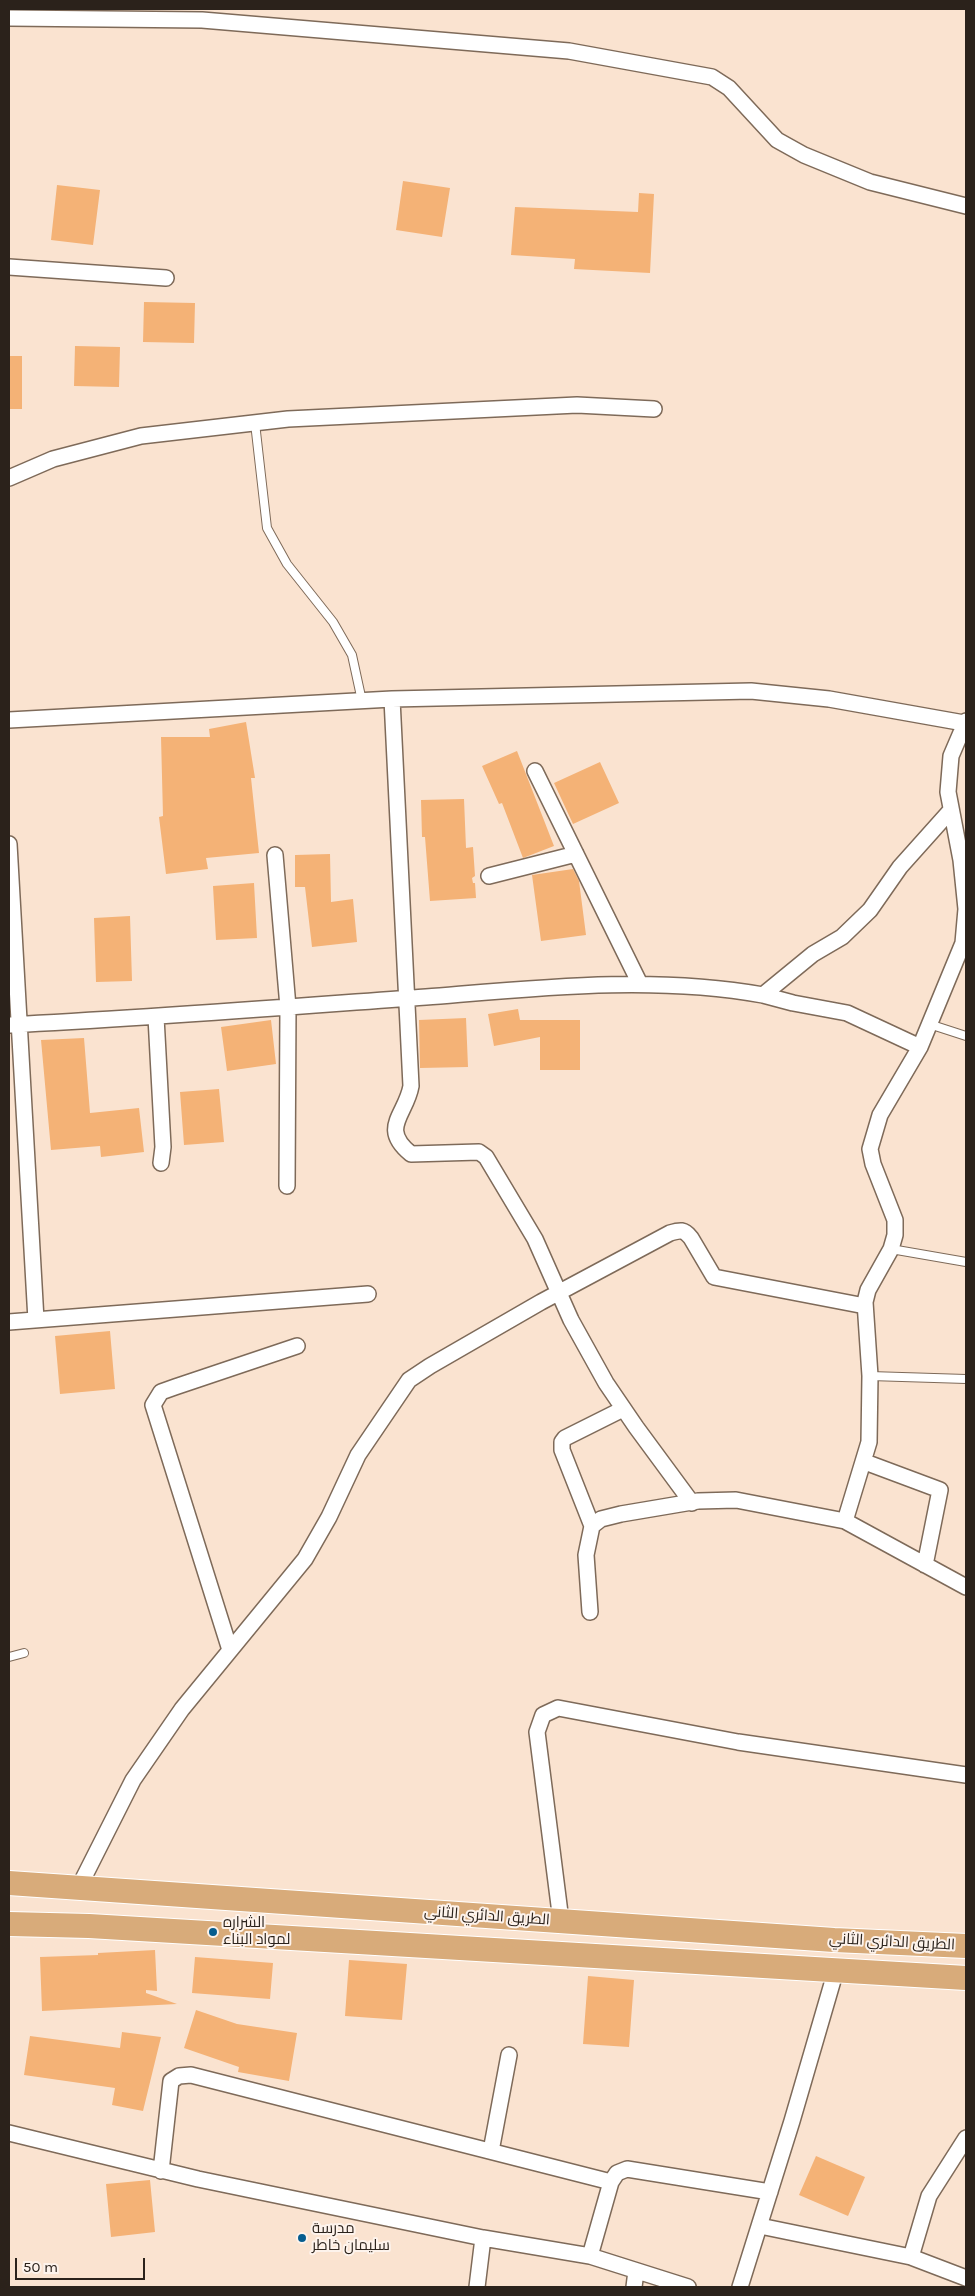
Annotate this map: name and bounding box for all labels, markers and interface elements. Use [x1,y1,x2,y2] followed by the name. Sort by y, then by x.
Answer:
[423,1903,551,1929] street label: الطريق الدائري الثاني
[223,1914,290,1949] place label: الشراره لمواد البناء
[207,1926,219,1938] marker: الشراره لمواد البناء
[829,1930,955,1954] street label: الطريق الدائري الثاني
[312,2220,390,2255] place label: مدرسة سليمان خاطر
[296,2232,308,2244] marker: مدرسة سليمان خاطر
[18,2248,148,2280] scale bar
[23,2258,58,2276] text: 50 m

